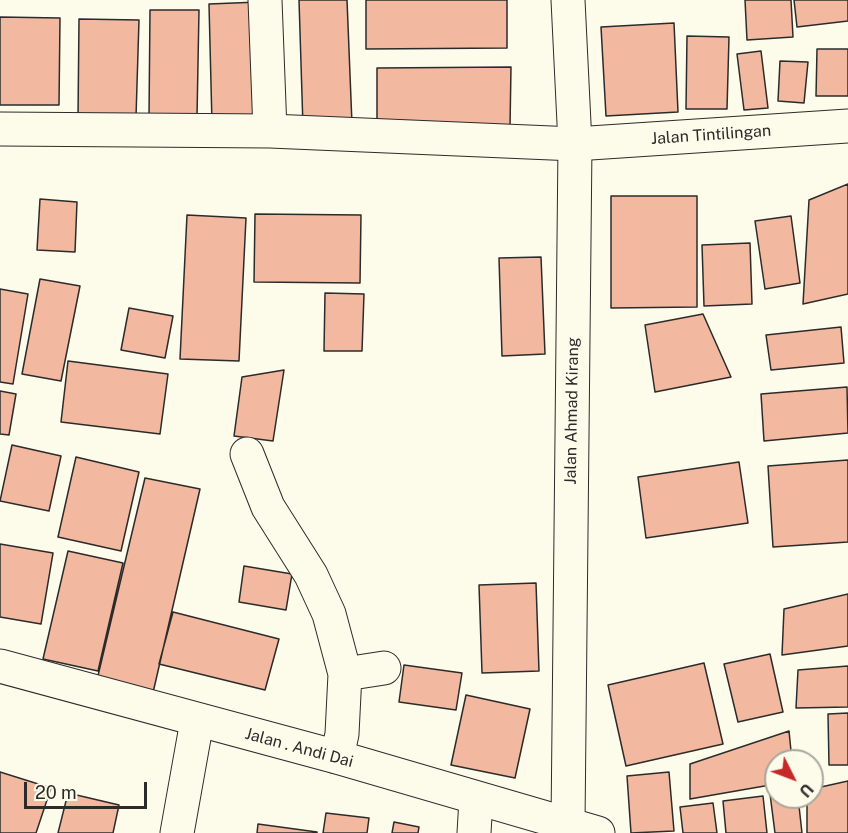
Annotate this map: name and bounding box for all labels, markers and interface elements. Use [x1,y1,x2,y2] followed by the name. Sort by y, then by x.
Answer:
[650,121,772,149] street label: Jalan Tintilingan
[561,337,583,485] street label: Jalan Ahmad Kirang
[243,724,355,772] street label: Jalan . Andi Dai
[764,749,824,809] north arrow
[27,770,150,808] scale bar
[795,779,817,801] text: U
[35,782,77,803] text: 20 m

